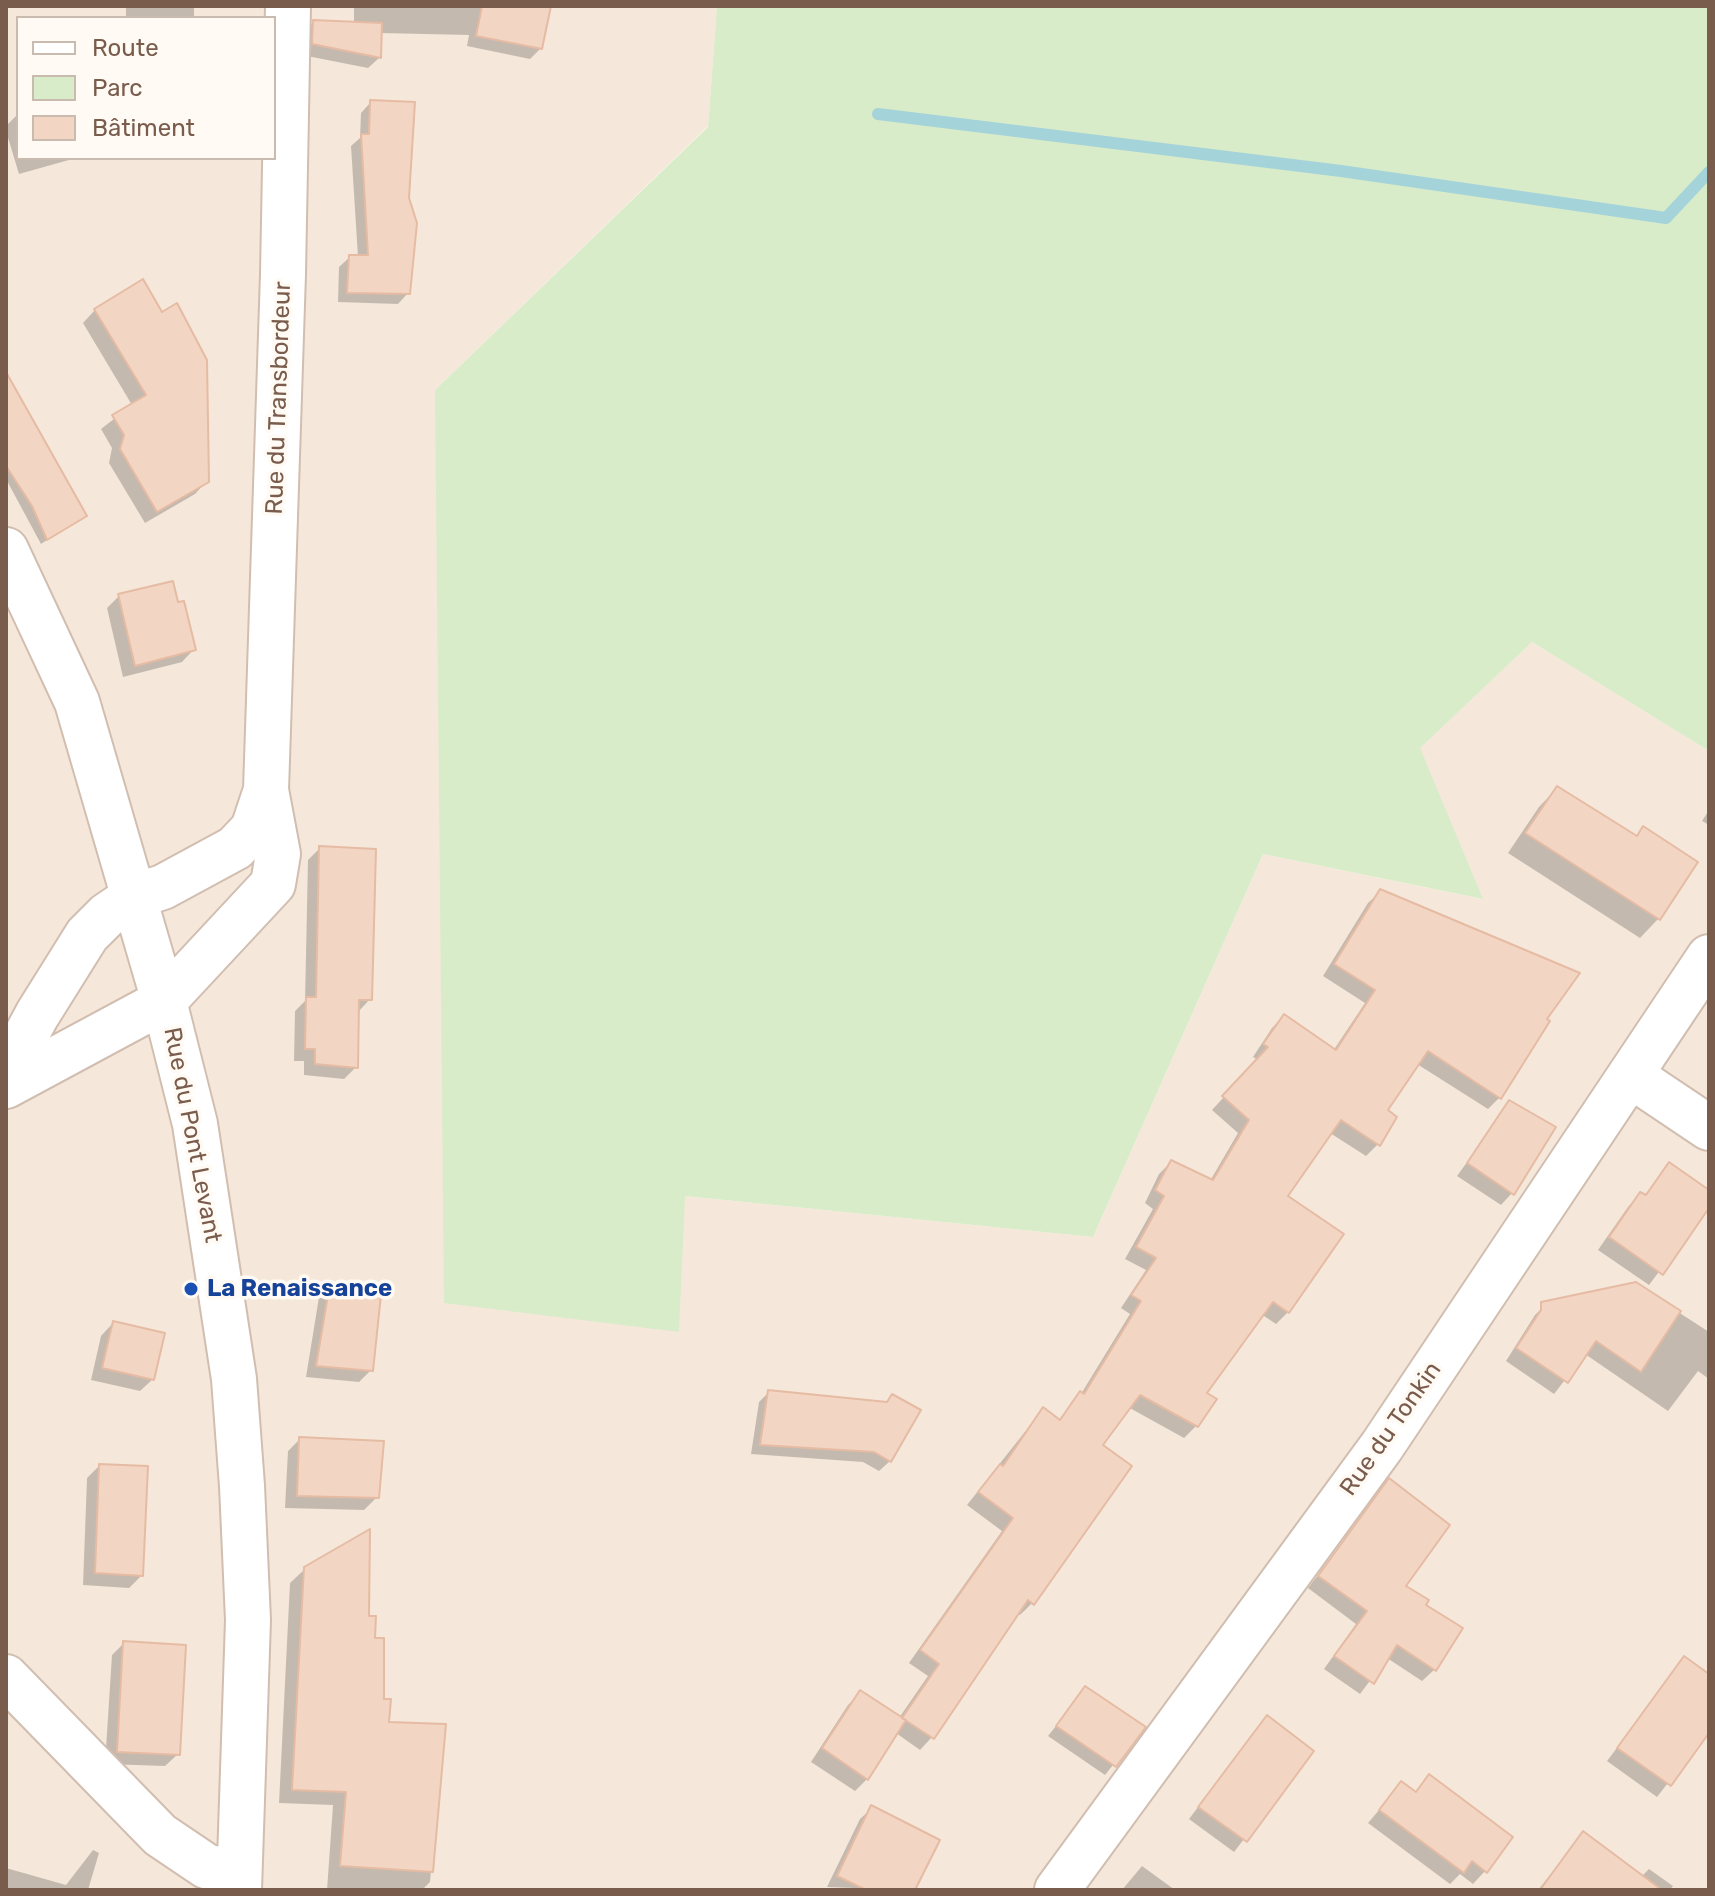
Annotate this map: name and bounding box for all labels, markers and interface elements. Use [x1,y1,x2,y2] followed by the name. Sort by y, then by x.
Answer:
[16,16,276,160] legend
[92,34,159,62] text: Route
[92,74,143,102] text: Parc
[92,114,195,142] text: Bâtiment
[261,281,297,515] street label: Rue du Transbordeur
[157,1025,227,1245] street label: Rue du Pont Levant
[207,1275,392,1303] place label: La Renaissance
[182,1280,200,1298] marker: La Renaissance
[1334,1357,1448,1501] street label: Rue du Tonkin

